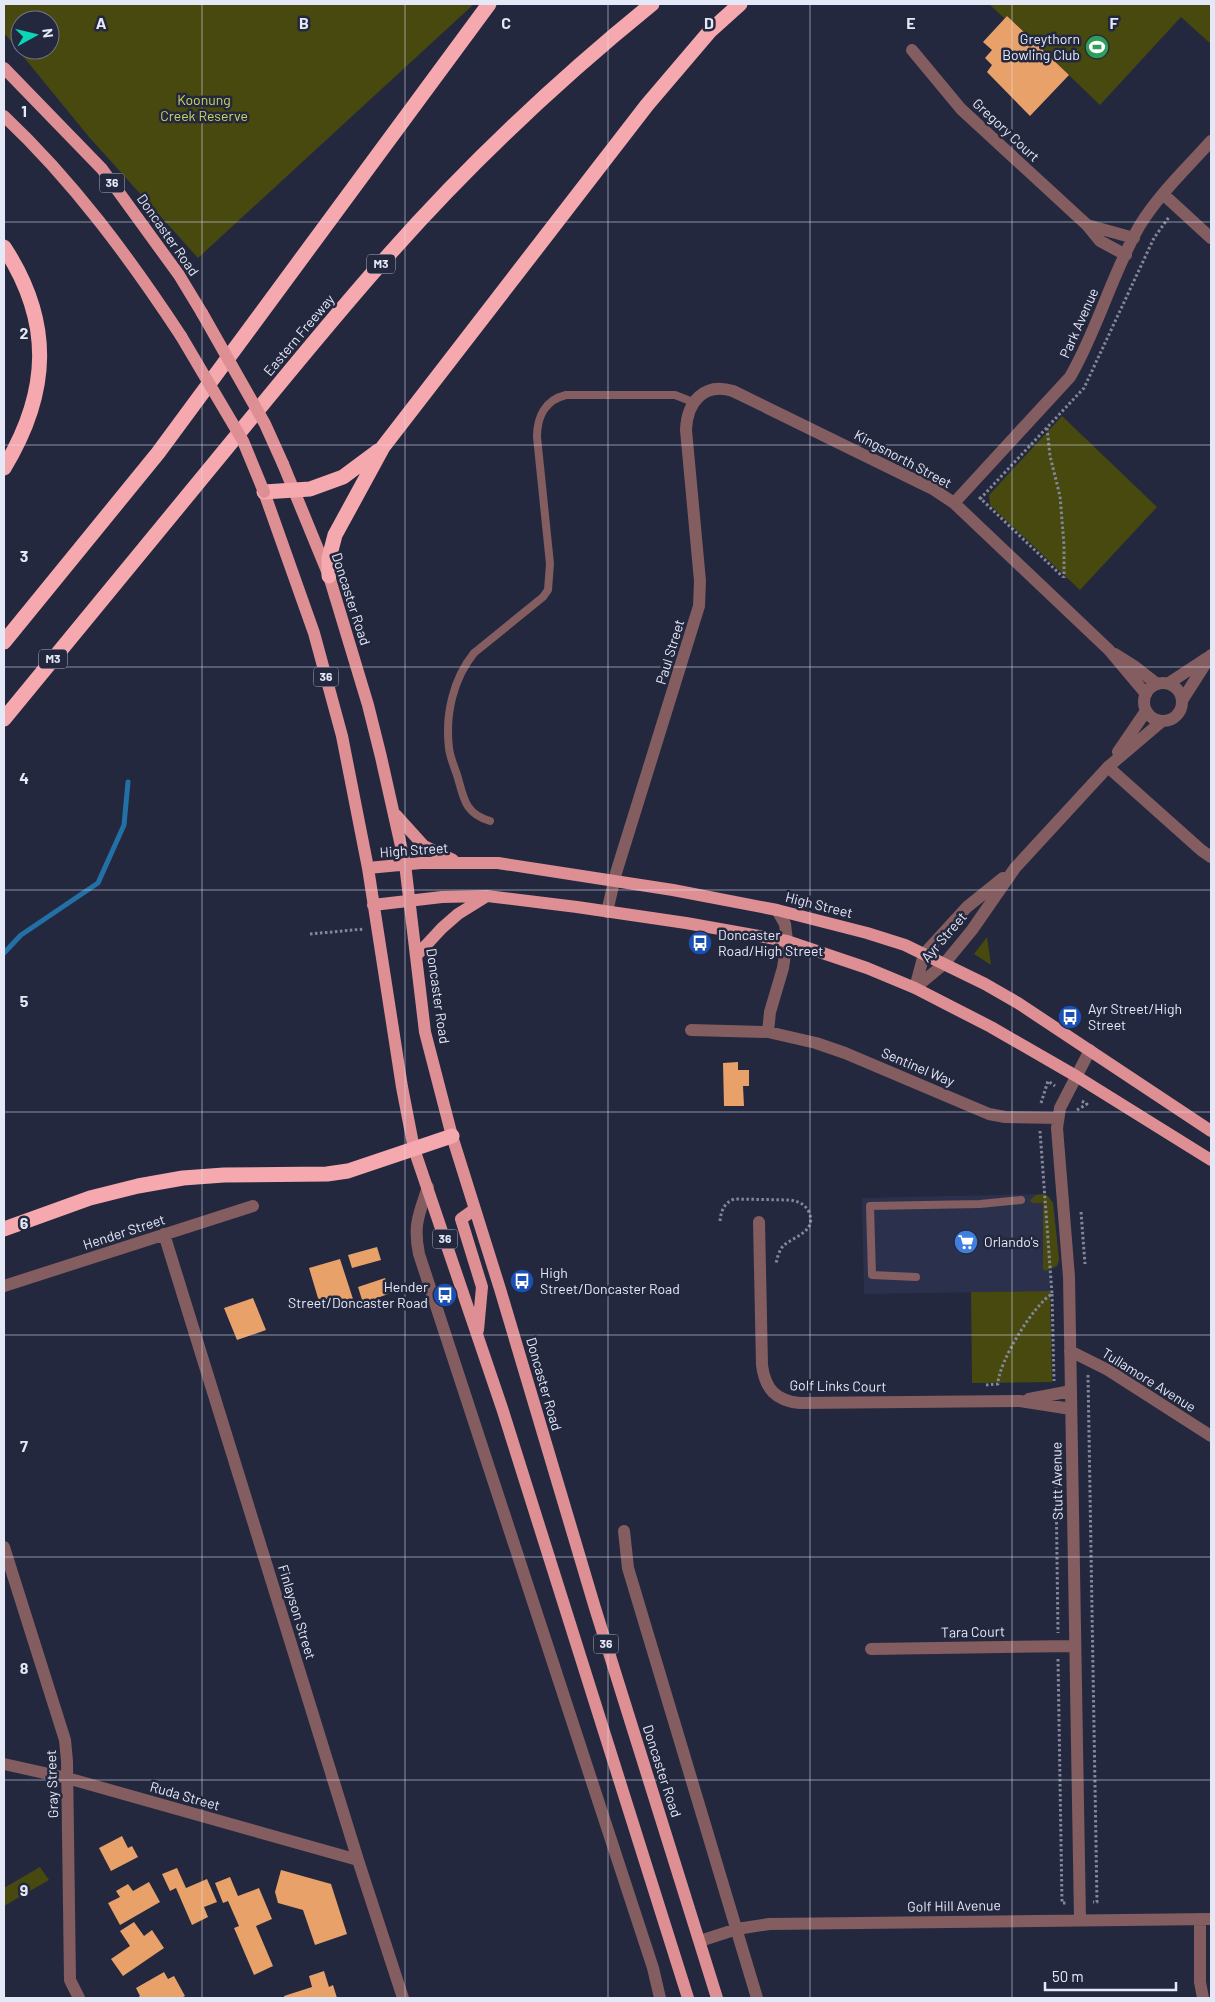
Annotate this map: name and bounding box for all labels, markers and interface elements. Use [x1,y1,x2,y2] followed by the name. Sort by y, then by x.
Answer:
[10,10,60,60] north arrow
[96,13,107,32] text: A
[299,13,309,32] text: B
[501,13,511,32] text: C
[704,13,714,32] text: D
[906,13,916,32] text: E
[1110,13,1119,32] text: F
[39,27,57,39] text: N
[1002,30,1080,63] place label: Greythorn Bowling Club
[1084,34,1110,60] sports icon: Greythorn Bowling Club
[160,91,248,124] park label: Koonung Creek Reserve
[969,94,1043,165] street label: Gregory Court
[21,101,27,120] text: 1
[100,174,124,192] road number: 36
[134,190,203,279] street label: Doncaster Road
[367,254,395,274] road number: M3
[1056,285,1102,360] street label: Park Avenue
[260,290,338,379] street label: Eastern Freeway
[20,323,29,342] text: 2
[852,426,955,491] street label: Kingsnorth Street
[20,546,28,565] text: 3
[329,551,374,647] street label: Doncaster Road
[652,617,687,686] street label: Paul Street
[39,650,67,669] road number: M3
[314,668,338,686] road number: 36
[19,768,29,787] text: 4
[379,839,449,860] street label: High Street
[784,888,855,921] street label: High Street
[917,908,970,965] street label: Ayr Street
[718,926,823,959] place label: Doncaster Road/High Street
[687,930,713,956] bus stop icon: Doncaster Road/High Street
[423,947,454,1045] street label: Doncaster Road
[20,991,29,1010] text: 5
[1088,1000,1182,1033] place label: Ayr Street/High Street
[1057,1004,1083,1030] bus stop icon: Ayr Street/High Street
[879,1043,958,1090] street label: Sentinel Way
[81,1210,167,1253] street label: Hender Street
[20,1213,29,1232] text: 6
[953,1229,979,1255] supermarket icon: Orlando's
[432,1230,458,1248] road number: 36
[984,1233,1039,1250] place label: Orlando's
[540,1264,680,1297] place label: High Street/Doncaster Road
[509,1268,535,1294] bus stop icon: High Street/Doncaster Road
[288,1278,428,1311] place label: Hender Street/Doncaster Road
[432,1282,458,1308] bus stop icon: Hender Street/Doncaster Road
[523,1335,566,1432] street label: Doncaster Road
[1099,1344,1199,1415] street label: Tullamore Avenue
[789,1376,887,1395] street label: Golf Links Court
[20,1436,28,1455] text: 7
[1047,1442,1066,1520] street label: Stutt Avenue
[275,1562,320,1661] street label: Finlayson Street
[941,1622,1005,1641] street label: Tara Court
[594,1635,618,1654] road number: 36
[20,1658,29,1677] text: 8
[640,1723,685,1819] street label: Doncaster Road
[42,1750,61,1818] street label: Gray Street
[148,1777,222,1814] street label: Ruda Street
[20,1880,28,1899] text: 9
[907,1896,1001,1915] street label: Golf Hill Avenue
[1045,1960,1176,1992] scale bar
[1052,1967,1084,1985] text: 50 m

